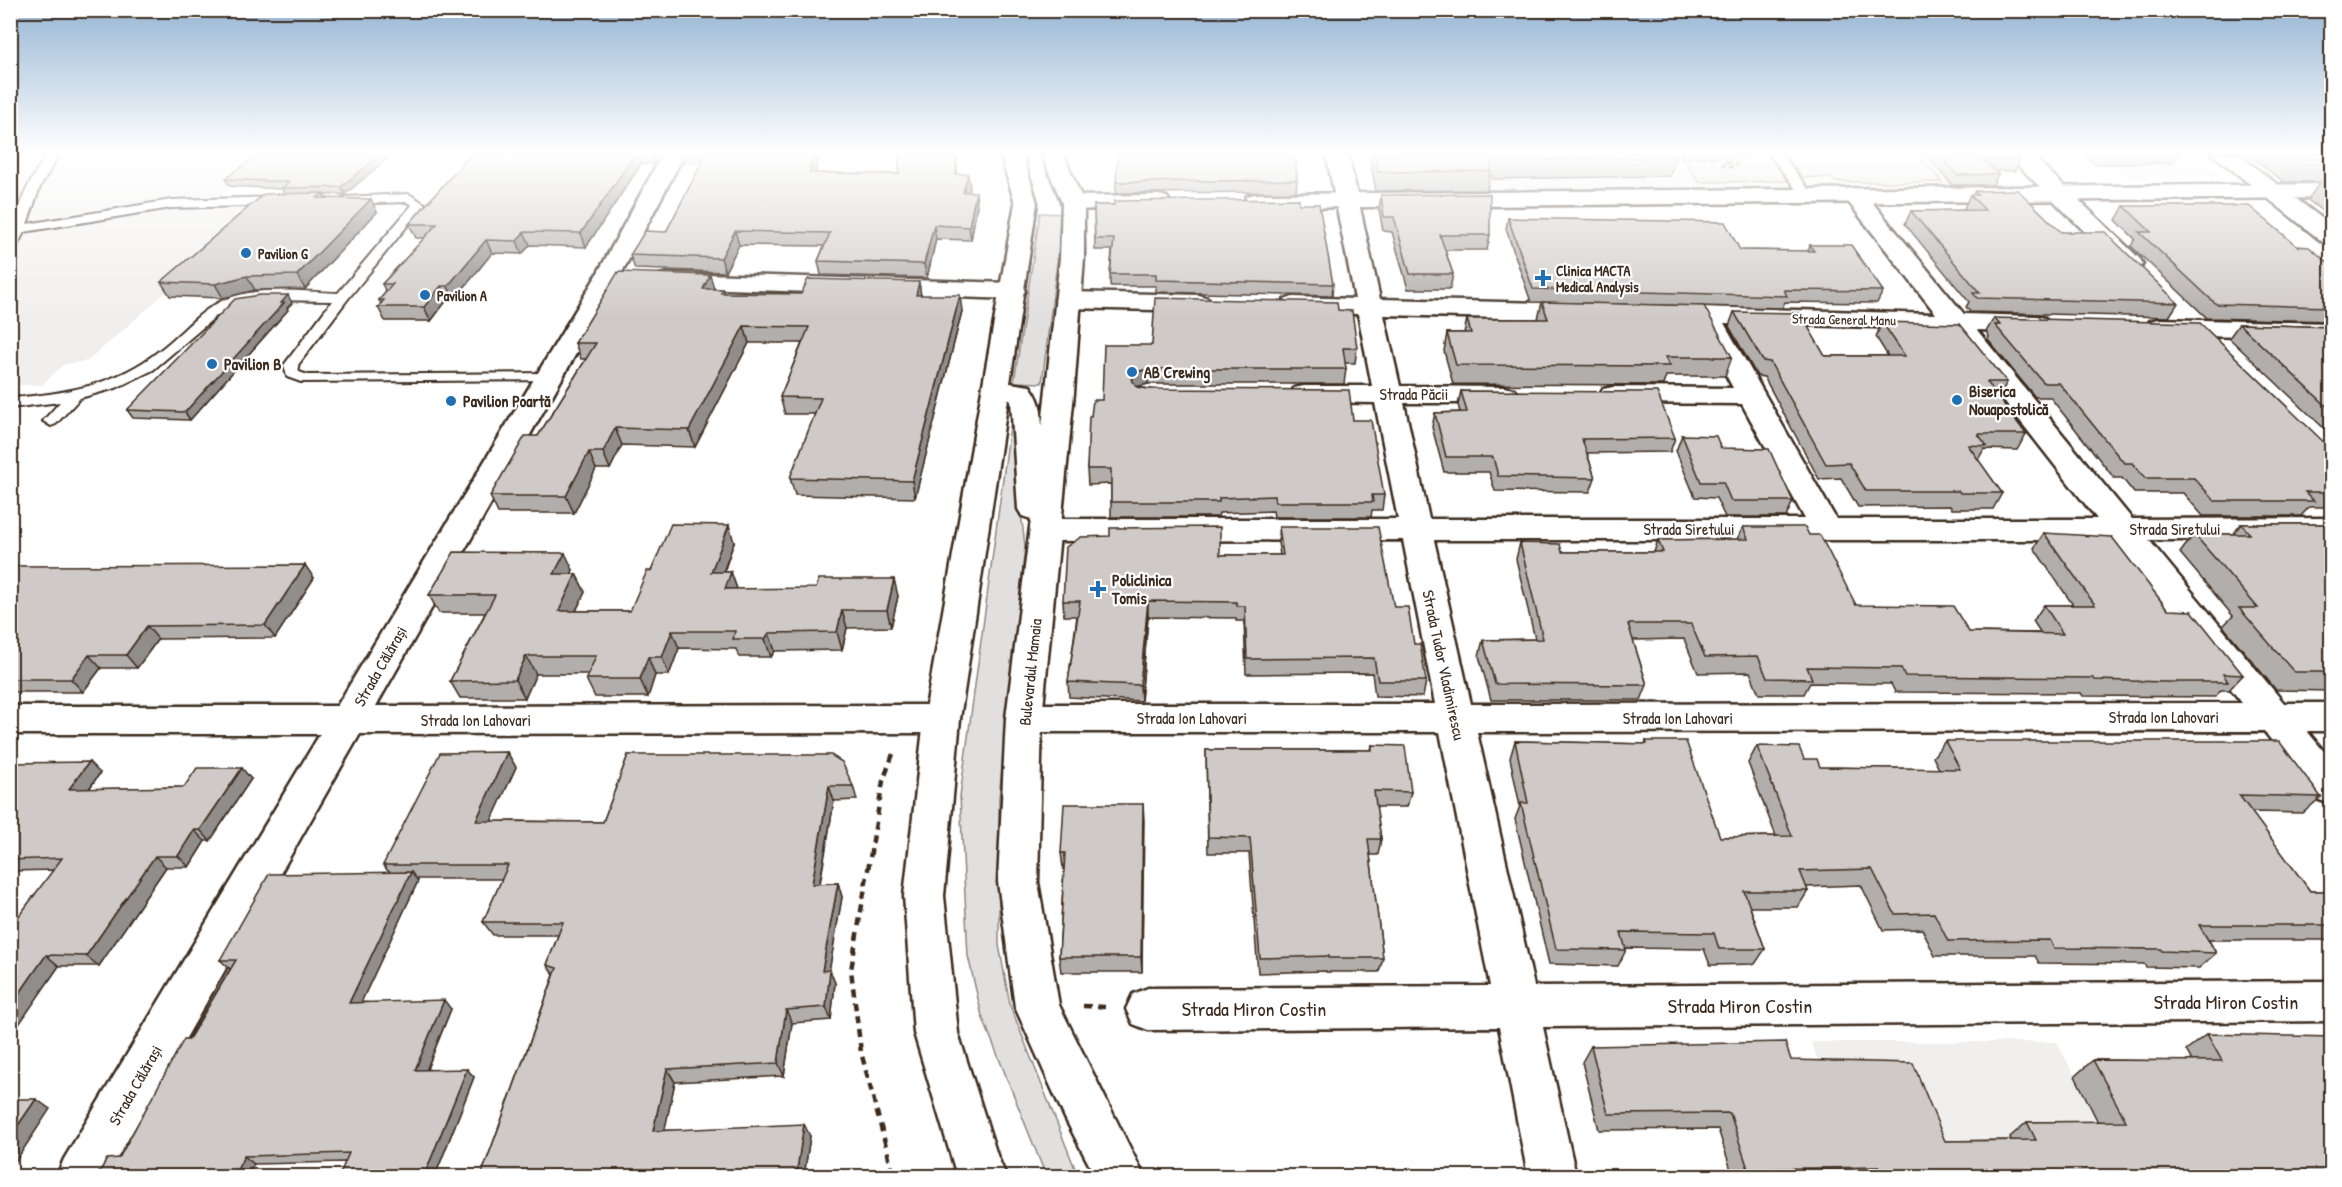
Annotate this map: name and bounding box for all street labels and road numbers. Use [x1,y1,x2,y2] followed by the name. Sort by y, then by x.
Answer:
[1792,309,1897,329] street label: Strada General Manu
[1380,383,1448,405] street label: Strada Păcii
[1643,518,1735,540] street label: Strada Siretului
[2129,518,2221,540] street label: Strada Siretului
[1417,588,1471,743] street label: Strada Tudor Vladimirescu
[1013,617,1047,727] street label: Bulevardul Mamaia
[348,622,412,710] street label: Strada Călărași
[2109,706,2219,728] street label: Strada Ion Lahovari
[1137,707,1247,729] street label: Strada Ion Lahovari
[1623,707,1733,729] street label: Strada Ion Lahovari
[421,709,531,731] street label: Strada Ion Lahovari
[2154,988,2298,1015] street label: Strada Miron Costin
[1668,992,1812,1019] street label: Strada Miron Costin
[1182,995,1326,1022] street label: Strada Miron Costin
[103,1041,167,1129] street label: Strada Călărași

